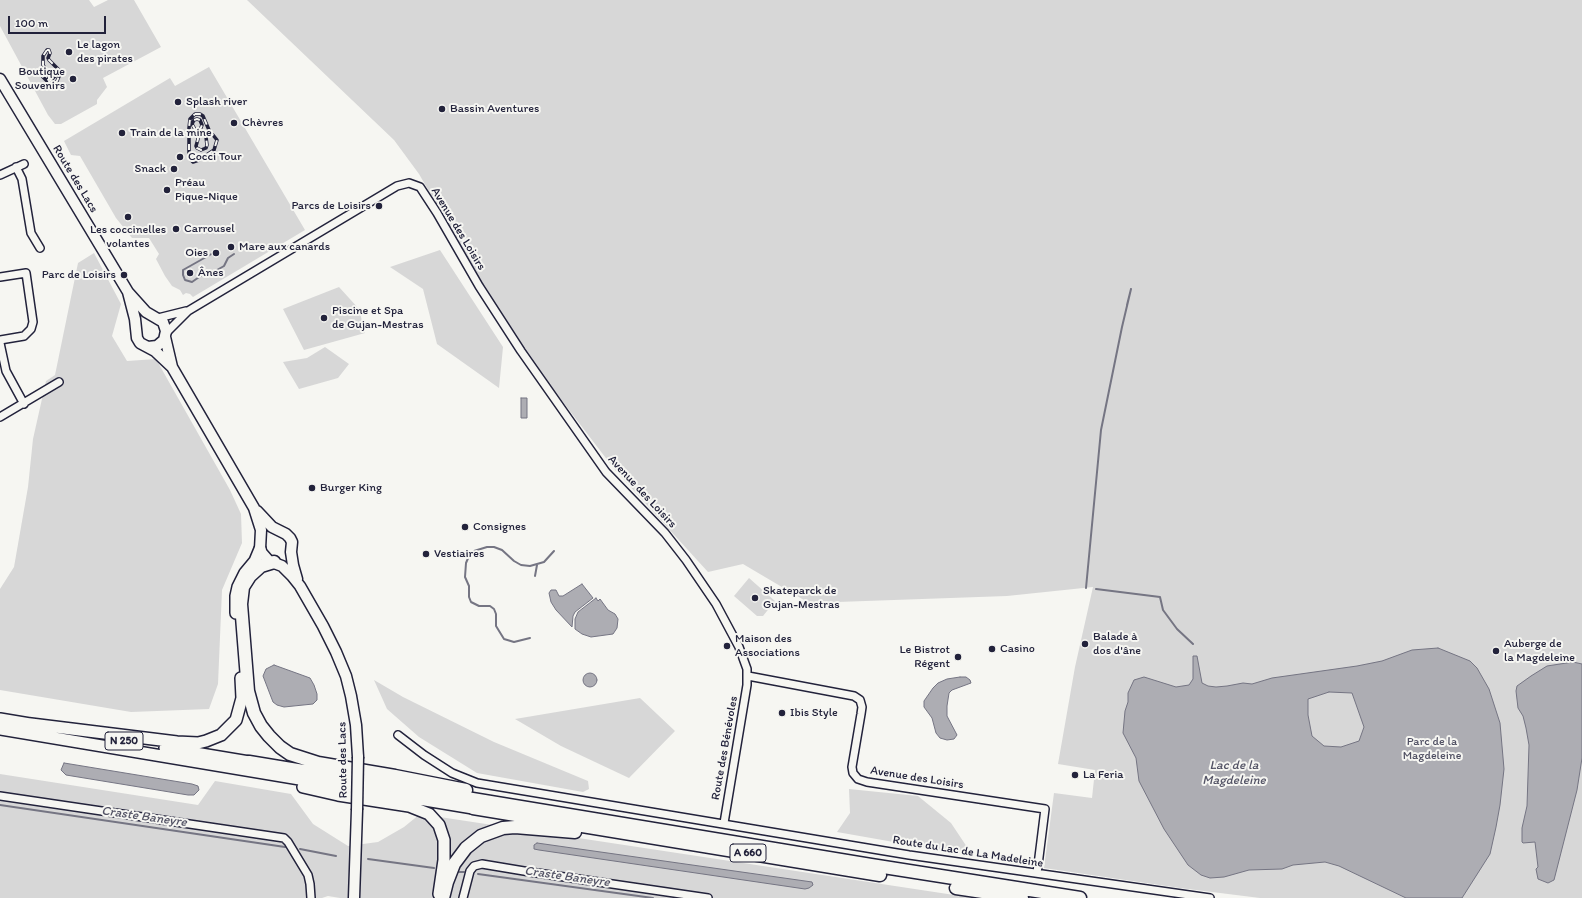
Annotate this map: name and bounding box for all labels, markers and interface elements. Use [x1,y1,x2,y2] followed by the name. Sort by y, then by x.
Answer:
[10,8,108,34] scale bar
[15,16,48,30] text: 100 m
[77,38,133,66] place label: Le lagon des pirates
[64,47,74,57] marker: Le lagon des pirates
[15,65,65,93] place label: Boutique Souvenirs
[68,74,78,84] marker: Boutique Souvenirs
[186,95,247,109] place label: Splash river
[173,97,183,107] marker: Splash river
[450,102,539,116] place label: Bassin Aventures
[437,104,447,114] marker: Bassin Aventures
[242,116,283,130] place label: Chèvres
[229,118,239,128] marker: Chèvres
[130,126,212,140] place label: Train de la mine
[117,128,127,138] marker: Train de la mine
[49,143,101,215] street label: Route des Lacs
[188,150,242,164] place label: Cocci Tour
[175,152,185,162] marker: Cocci Tour
[135,162,166,176] place label: Snack
[169,164,179,174] marker: Snack
[175,176,238,204] place label: Préau Pique-Nique
[162,185,172,195] marker: Préau Pique-Nique
[428,185,488,273] street label: Avenue des Loisirs
[291,199,371,213] place label: Parcs de Loisirs
[374,201,384,211] marker: Parcs de Loisirs
[123,212,133,222] marker: Les coccinelles volantes
[184,222,235,236] place label: Carrousel
[90,223,166,251] place label: Les coccinelles volantes
[171,224,181,234] marker: Carrousel
[239,240,330,254] place label: Mare aux canards
[226,242,236,252] marker: Mare aux canards
[185,246,208,260] place label: Oies
[211,248,221,258] marker: Oies
[198,266,224,280] place label: Ânes
[42,268,116,282] place label: Parc de Loisirs
[185,268,195,278] marker: Ânes
[119,270,129,280] marker: Parc de Loisirs
[332,304,424,332] place label: Piscine et Spa de Gujan-Mestras
[319,313,329,323] marker: Piscine et Spa de Gujan-Mestras
[605,453,679,531] street label: Avenue des Loisirs
[320,481,382,495] place label: Burger King
[307,483,317,493] marker: Burger King
[473,520,526,534] place label: Consignes
[460,522,470,532] marker: Consignes
[434,547,484,561] place label: Vestiaires
[421,549,431,559] marker: Vestiaires
[763,584,840,612] place label: Skateparck de Gujan-Mestras
[750,593,760,603] marker: Skateparck de Gujan-Mestras
[1093,630,1141,658] place label: Balade à dos d'âne
[735,632,800,660] place label: Maison des Associations
[1504,637,1575,665] place label: Auberge de la Magdeleine
[1080,639,1090,649] marker: Balade à dos d'âne
[722,641,732,651] marker: Maison des Associations
[1000,642,1035,656] place label: Casino
[899,643,950,671] place label: Le Bistrot Régent
[987,644,997,654] marker: Casino
[1491,646,1501,656] marker: Auberge de la Magdeleine
[953,652,963,662] marker: Le Bistrot Régent
[709,695,741,801] street label: Route des Bénévoles
[790,706,838,720] place label: Ibis Style
[777,708,787,718] marker: Ibis Style
[335,722,351,798] street label: Route des Lacs
[105,732,143,750] road number: N 250
[1403,735,1461,763] park label: Parc de la Magdeleine
[1202,758,1266,789] water label: Lac de la Magdeleine
[869,764,965,792] street label: Avenue des Loisirs
[1083,768,1124,782] place label: La Feria
[1070,770,1080,780] marker: La Feria
[100,803,188,831] water label: Craste Baneyre
[892,833,1044,871] street label: Route du Lac de La Madeleine
[730,844,766,862] road number: A 660
[523,863,611,891] water label: Craste Baneyre

